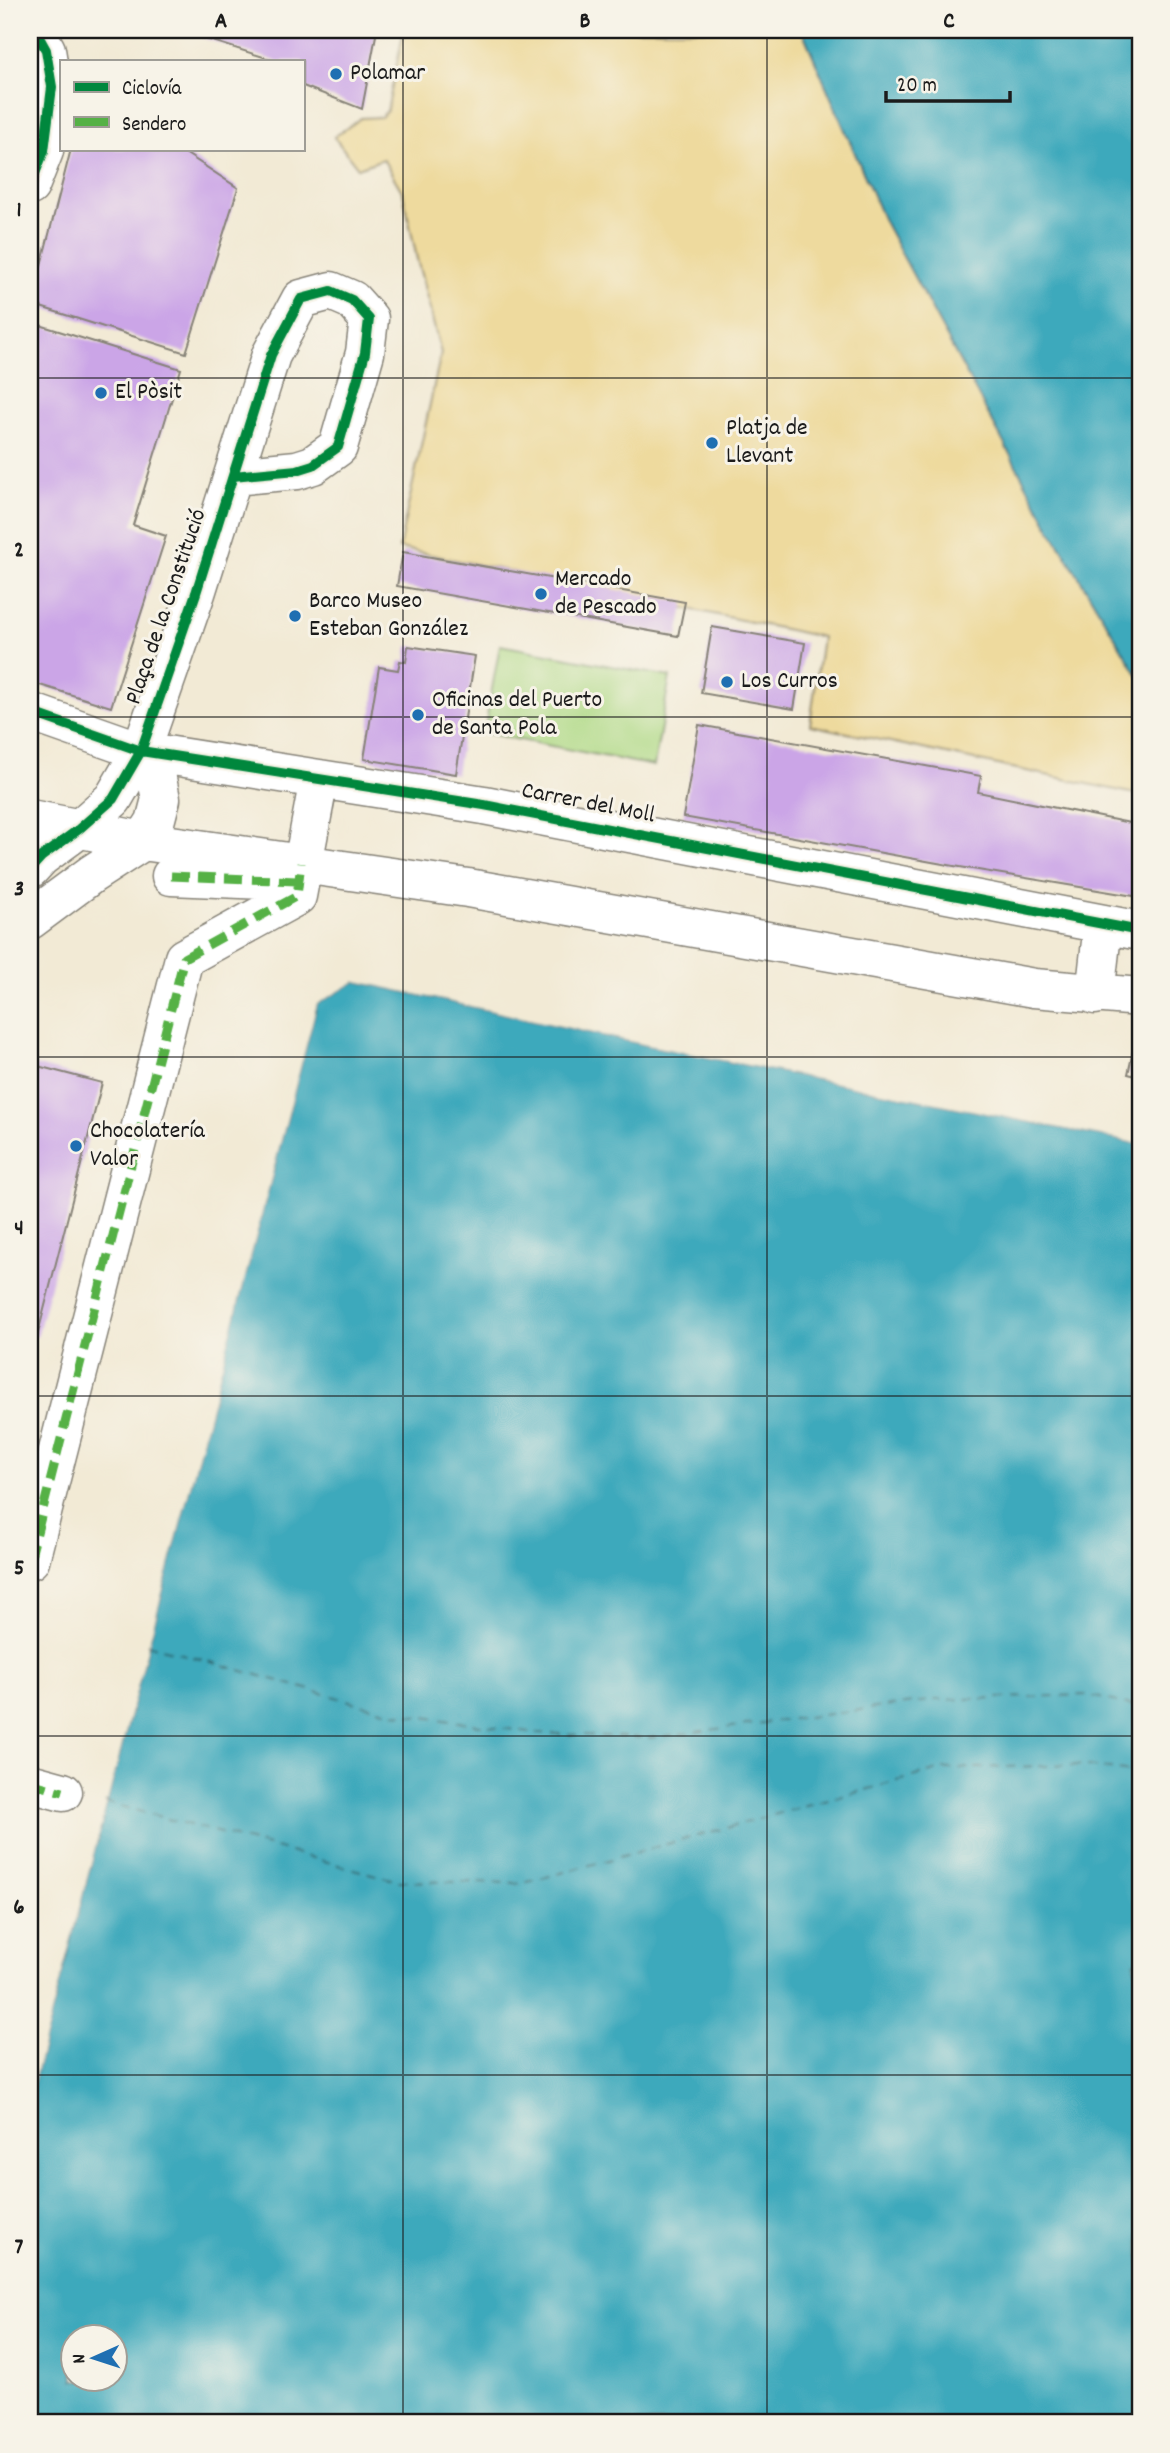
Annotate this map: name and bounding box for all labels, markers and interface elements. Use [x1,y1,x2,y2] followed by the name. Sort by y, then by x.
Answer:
[215,6,227,39] text: A
[580,6,591,39] text: B
[943,6,955,39] text: C
[350,57,425,91] place label: Polamar
[60,60,304,150] legend
[886,60,1011,104] scale bar
[328,66,344,82] marker: Polamar
[897,72,937,102] text: 20 m
[122,75,183,105] text: Ciclovía
[122,111,186,141] text: Sendero
[16,195,22,228] text: 1
[115,376,182,410] place label: El Pòsit
[93,385,109,401] marker: El Pòsit
[726,412,808,474] place label: Platja de Llevant
[704,435,720,451] marker: Platja de Llevant
[118,505,216,709] street label: Plaça de la Constitució
[14,535,24,568] text: 2
[555,563,657,625] place label: Mercado de Pescado
[309,585,468,647] place label: Barco Museo Esteban González
[533,586,549,602] marker: Mercado de Pescado
[287,608,303,624] marker: Barco Museo Esteban González
[741,665,838,699] place label: Los Curros
[719,674,735,690] marker: Los Curros
[432,684,602,746] place label: Oficinas del Puerto de Santa Pola
[410,707,426,723] marker: Oficinas del Puerto de Santa Pola
[518,774,658,834] street label: Carrer del Moll
[14,874,24,907] text: 3
[90,1115,206,1177] place label: Chocolatería Valor
[68,1138,84,1154] marker: Chocolatería Valor
[14,1213,24,1246] text: 4
[14,1553,24,1586] text: 5
[13,1892,25,1925] text: 6
[15,2232,24,2265] text: 7
[60,2324,130,2394] north arrow
[67,2353,94,2364] text: N

